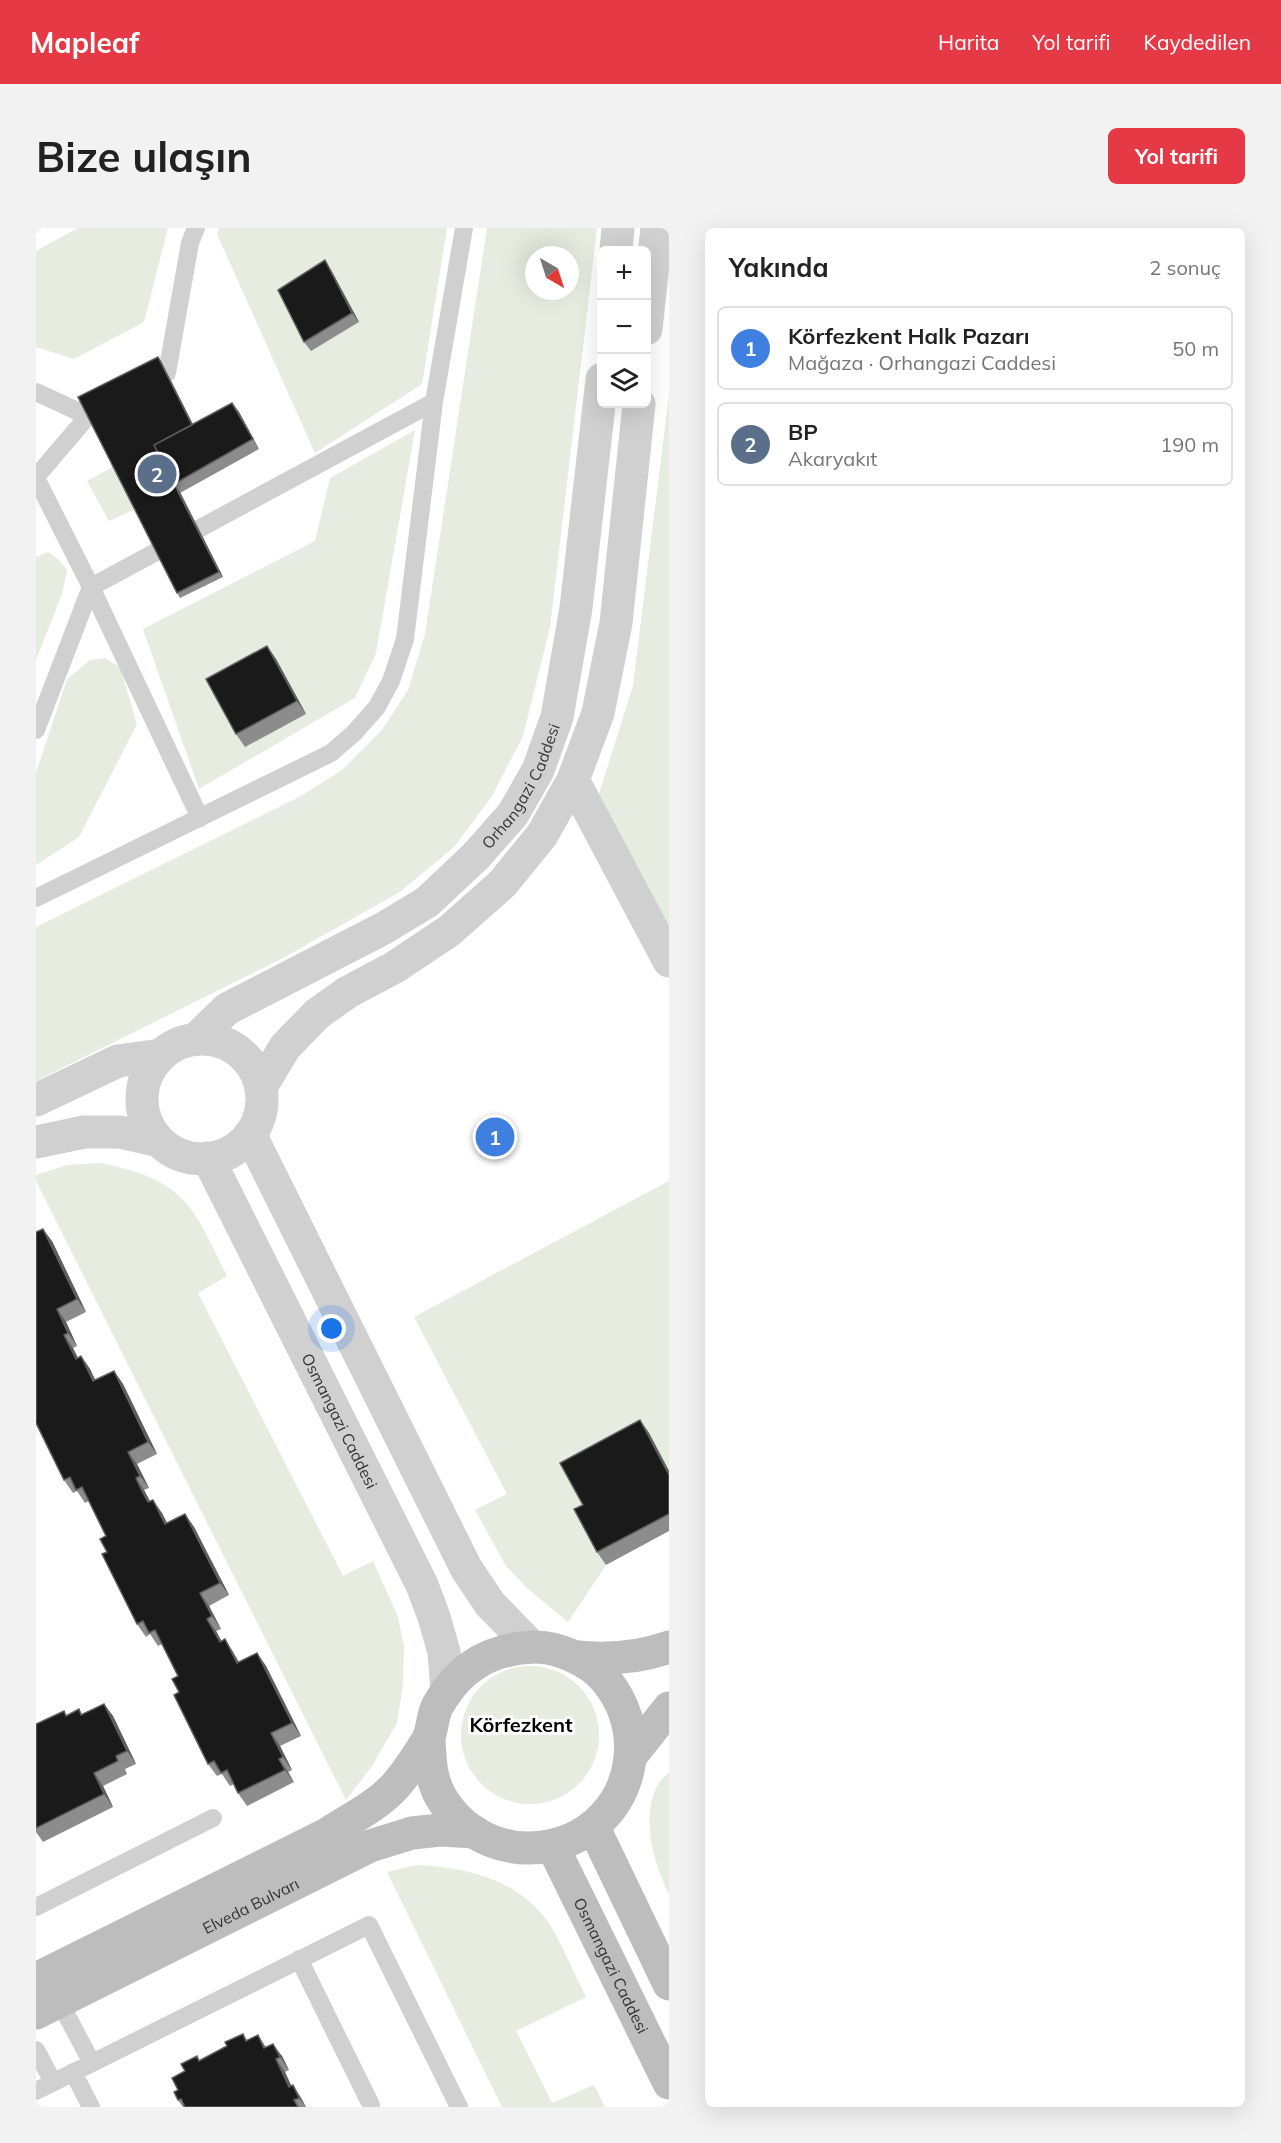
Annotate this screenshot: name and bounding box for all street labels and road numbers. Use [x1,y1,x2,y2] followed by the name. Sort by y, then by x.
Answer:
[477,721,564,853] street label: Orhangazi Caddesi
[297,1350,382,1492] street label: Osmangazi Caddesi
[199,1873,302,1938] street label: Elveda Bulvarı
[569,1894,653,2037] street label: Osmangazi Caddesi

